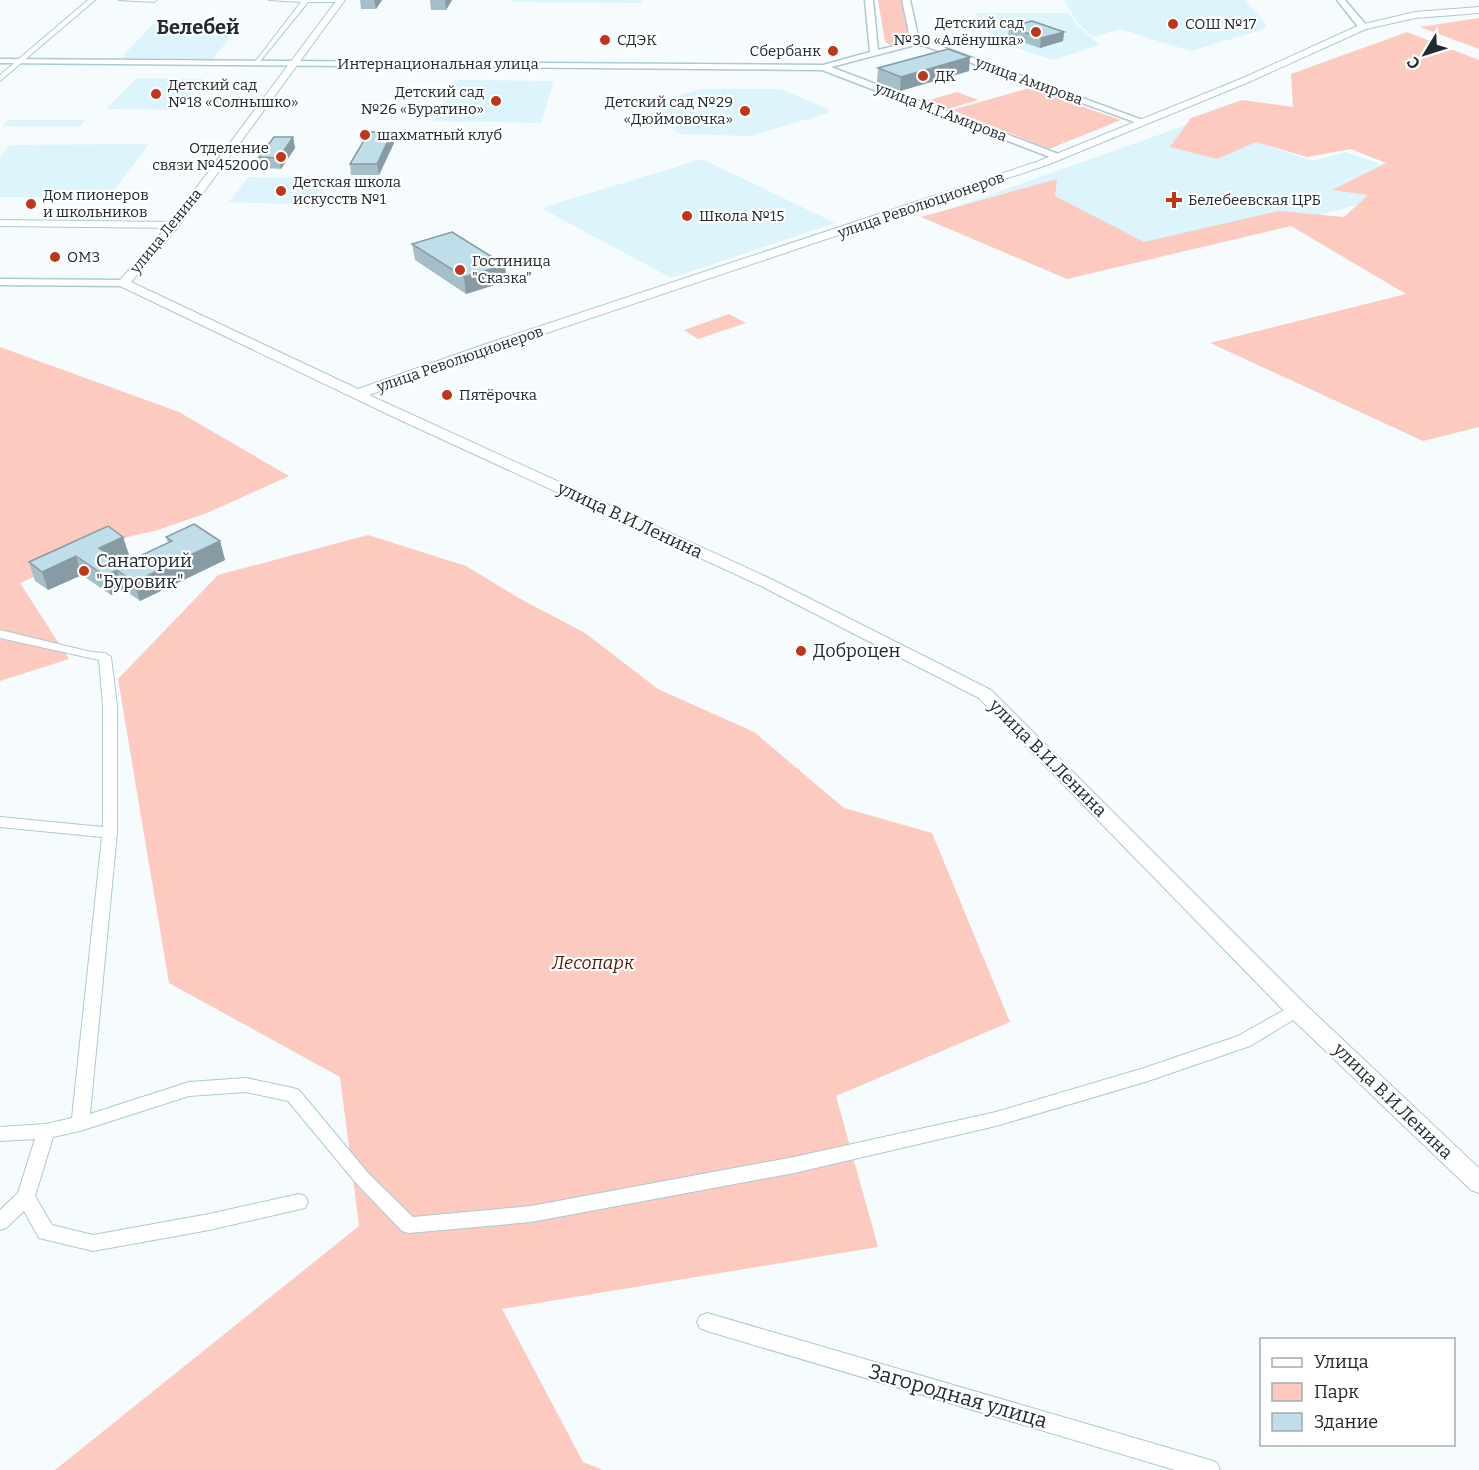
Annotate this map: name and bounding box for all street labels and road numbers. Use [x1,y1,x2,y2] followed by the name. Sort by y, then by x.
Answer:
[972,53,1085,109] street label: улица Амирова
[337,55,539,73] street label: Интернациональная улица
[872,78,1009,145] street label: улица М.Г.Амирова
[834,168,1007,242] street label: улица Революционеров
[126,185,206,278] street label: улица Ленина
[373,322,546,396] street label: улица Революционеров
[553,476,706,563] street label: улица В.И.Ленина
[984,694,1112,822] street label: улица В.И.Ленина
[1328,1038,1457,1164] street label: улица В.И.Ленина
[866,1358,1051,1434] street label: Загородная улица

